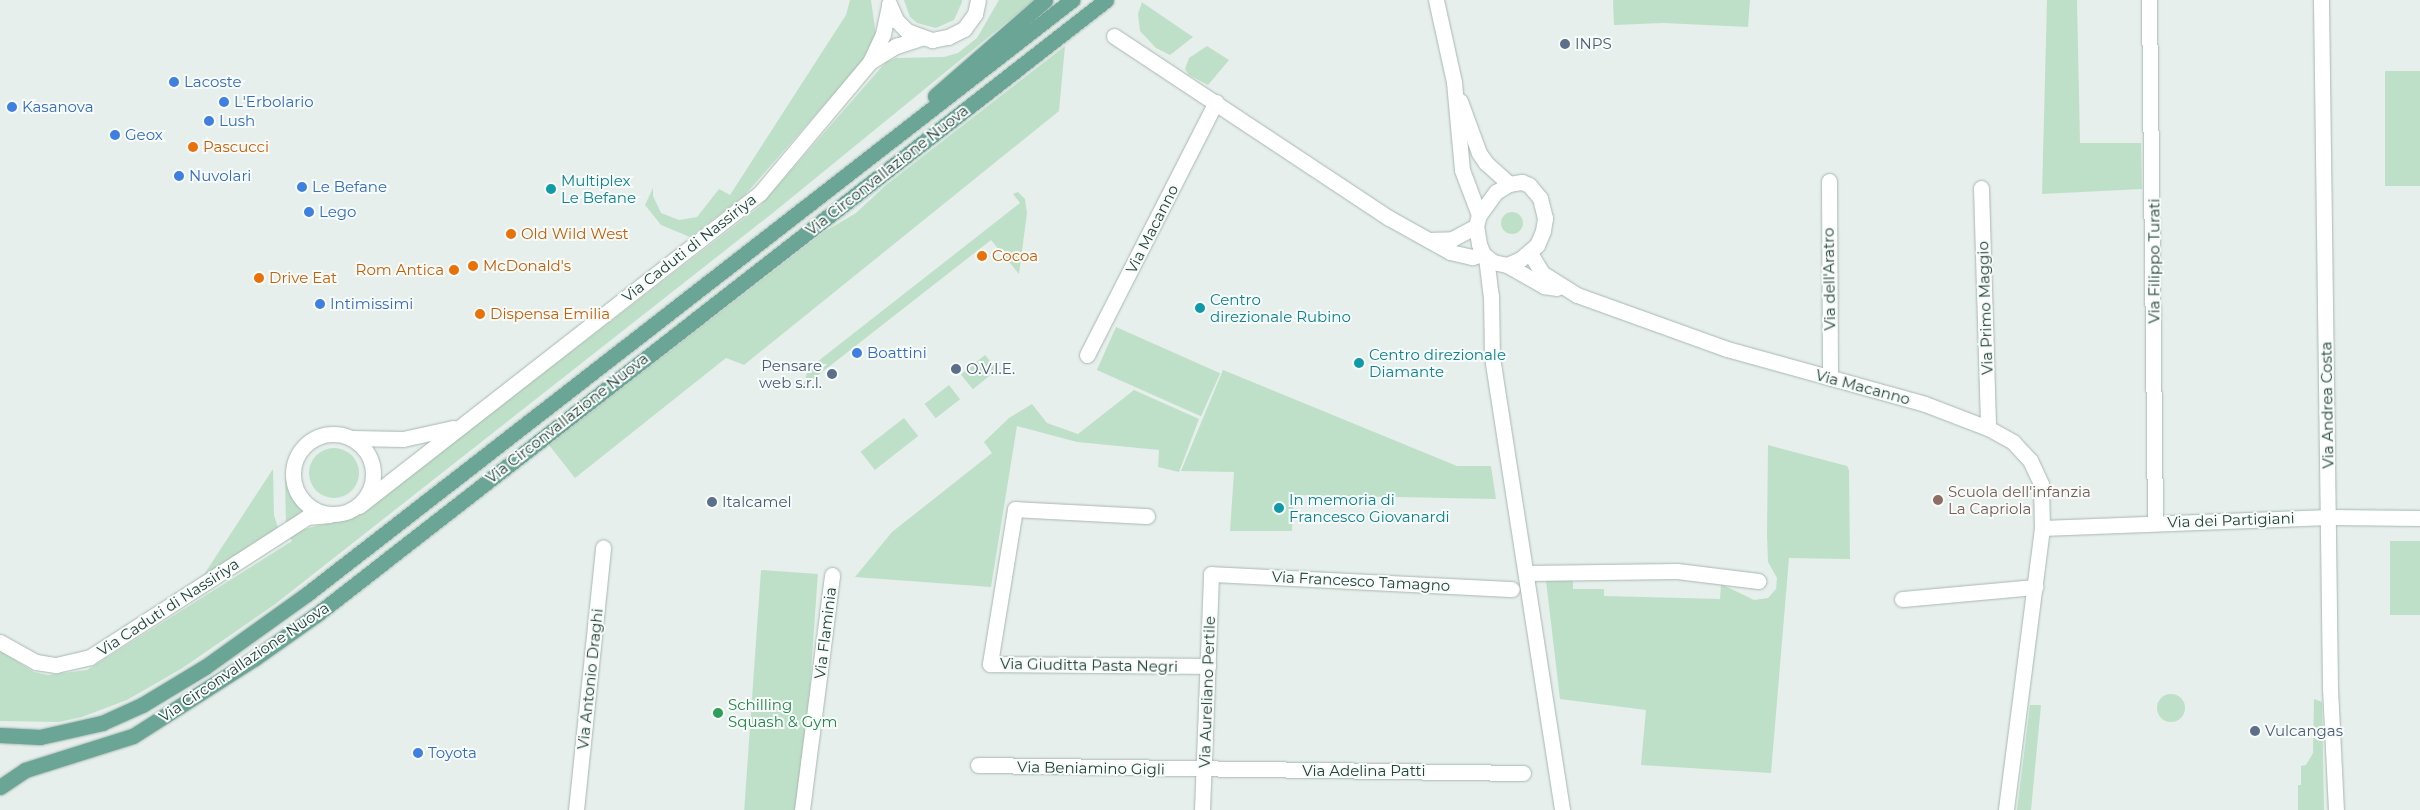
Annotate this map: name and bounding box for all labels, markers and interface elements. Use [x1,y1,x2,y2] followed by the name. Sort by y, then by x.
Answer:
[1575,35,1612,53] place label: INPS
[1559,38,1571,50] marker: INPS
[184,73,242,91] place label: Lacoste
[168,76,180,88] marker: Lacoste
[234,93,314,111] place label: L'Erbolario
[218,96,230,108] marker: L'Erbolario
[22,98,93,116] place label: Kasanova
[6,101,18,113] marker: Kasanova
[802,101,972,239] street label: Via Circonvallazione Nuova
[219,112,255,130] place label: Lush
[203,115,215,127] marker: Lush
[125,126,163,144] place label: Geox
[109,129,121,141] marker: Geox
[203,138,269,156] place label: Pascucci
[187,141,199,153] marker: Pascucci
[189,167,251,185] place label: Nuvolari
[173,170,185,182] marker: Nuvolari
[561,171,636,206] place label: Multiplex Le Befane
[312,178,387,196] place label: Le Befane
[296,181,308,193] marker: Le Befane
[1122,182,1182,276] street label: Via Macanno
[545,183,557,195] marker: Multiplex Le Befane
[618,190,760,306] street label: Via Caduti di Nassiriya
[2145,198,2163,324] street label: Via Filippo Turati
[319,203,356,221] place label: Lego
[303,206,315,218] marker: Lego
[521,225,629,243] place label: Old Wild West
[1819,227,1839,331] street label: Via dell'Aratro
[505,228,517,240] marker: Old Wild West
[1974,241,1996,375] street label: Via Primo Maggio
[992,247,1038,265] place label: Cocoa
[976,250,988,262] marker: Cocoa
[483,257,571,275] place label: McDonald's
[467,260,479,272] marker: McDonald's
[356,261,444,279] place label: Rom Antica
[448,264,460,276] marker: Rom Antica
[269,269,337,287] place label: Drive Eat
[253,272,265,284] marker: Drive Eat
[1210,290,1351,325] place label: Centro direzionale Rubino
[330,295,413,313] place label: Intimissimi
[314,298,326,310] marker: Intimissimi
[1194,302,1206,314] marker: Centro direzionale Rubino
[490,305,610,323] place label: Dispensa Emilia
[474,308,486,320] marker: Dispensa Emilia
[2317,341,2337,469] street label: Via Andrea Costa
[867,344,927,362] place label: Boattini
[1369,345,1506,380] place label: Centro direzionale Diamante
[851,347,863,359] marker: Boattini
[482,349,652,487] street label: Via Circonvallazione Nuova
[759,356,822,391] place label: Pensare web s.r.l.
[1353,357,1365,369] marker: Centro direzionale Diamante
[966,360,1015,378] place label: O.V.I.E.
[950,363,962,375] marker: O.V.I.E.
[1814,366,1912,408] street label: Via Macanno
[826,368,838,380] marker: Pensare web s.r.l.
[1948,482,2091,517] place label: Scuola dell'infanzia La Capriola
[1289,490,1450,525] place label: In memoria di Francesco Giovanardi
[722,493,792,511] place label: Italcamel
[1932,494,1944,506] marker: Scuola dell'infanzia La Capriola
[706,496,718,508] marker: Italcamel
[1273,502,1285,514] marker: In memoria di Francesco Giovanardi
[2167,509,2295,531] street label: Via dei Partigiani
[94,554,242,660] street label: Via Caduti di Nassiriya
[1271,567,1451,595] street label: Via Francesco Tamagno
[810,586,840,680] street label: Via Flaminia
[156,598,332,726] street label: Via Circonvallazione Nuova
[574,608,606,750] street label: Via Antonio Draghi
[1195,616,1219,768] street label: Via Aureliano Pertile
[1000,654,1178,676] street label: Via Giuditta Pasta Negri
[728,695,837,730] place label: Schilling Squash & Gym
[712,707,724,719] marker: Schilling Squash & Gym
[2265,722,2343,740] place label: Vulcangas
[2249,725,2261,737] marker: Vulcangas
[428,744,477,762] place label: Toyota
[412,747,424,759] marker: Toyota
[1017,758,1165,778] street label: Via Beniamino Gigli
[1302,762,1426,780] street label: Via Adelina Patti

